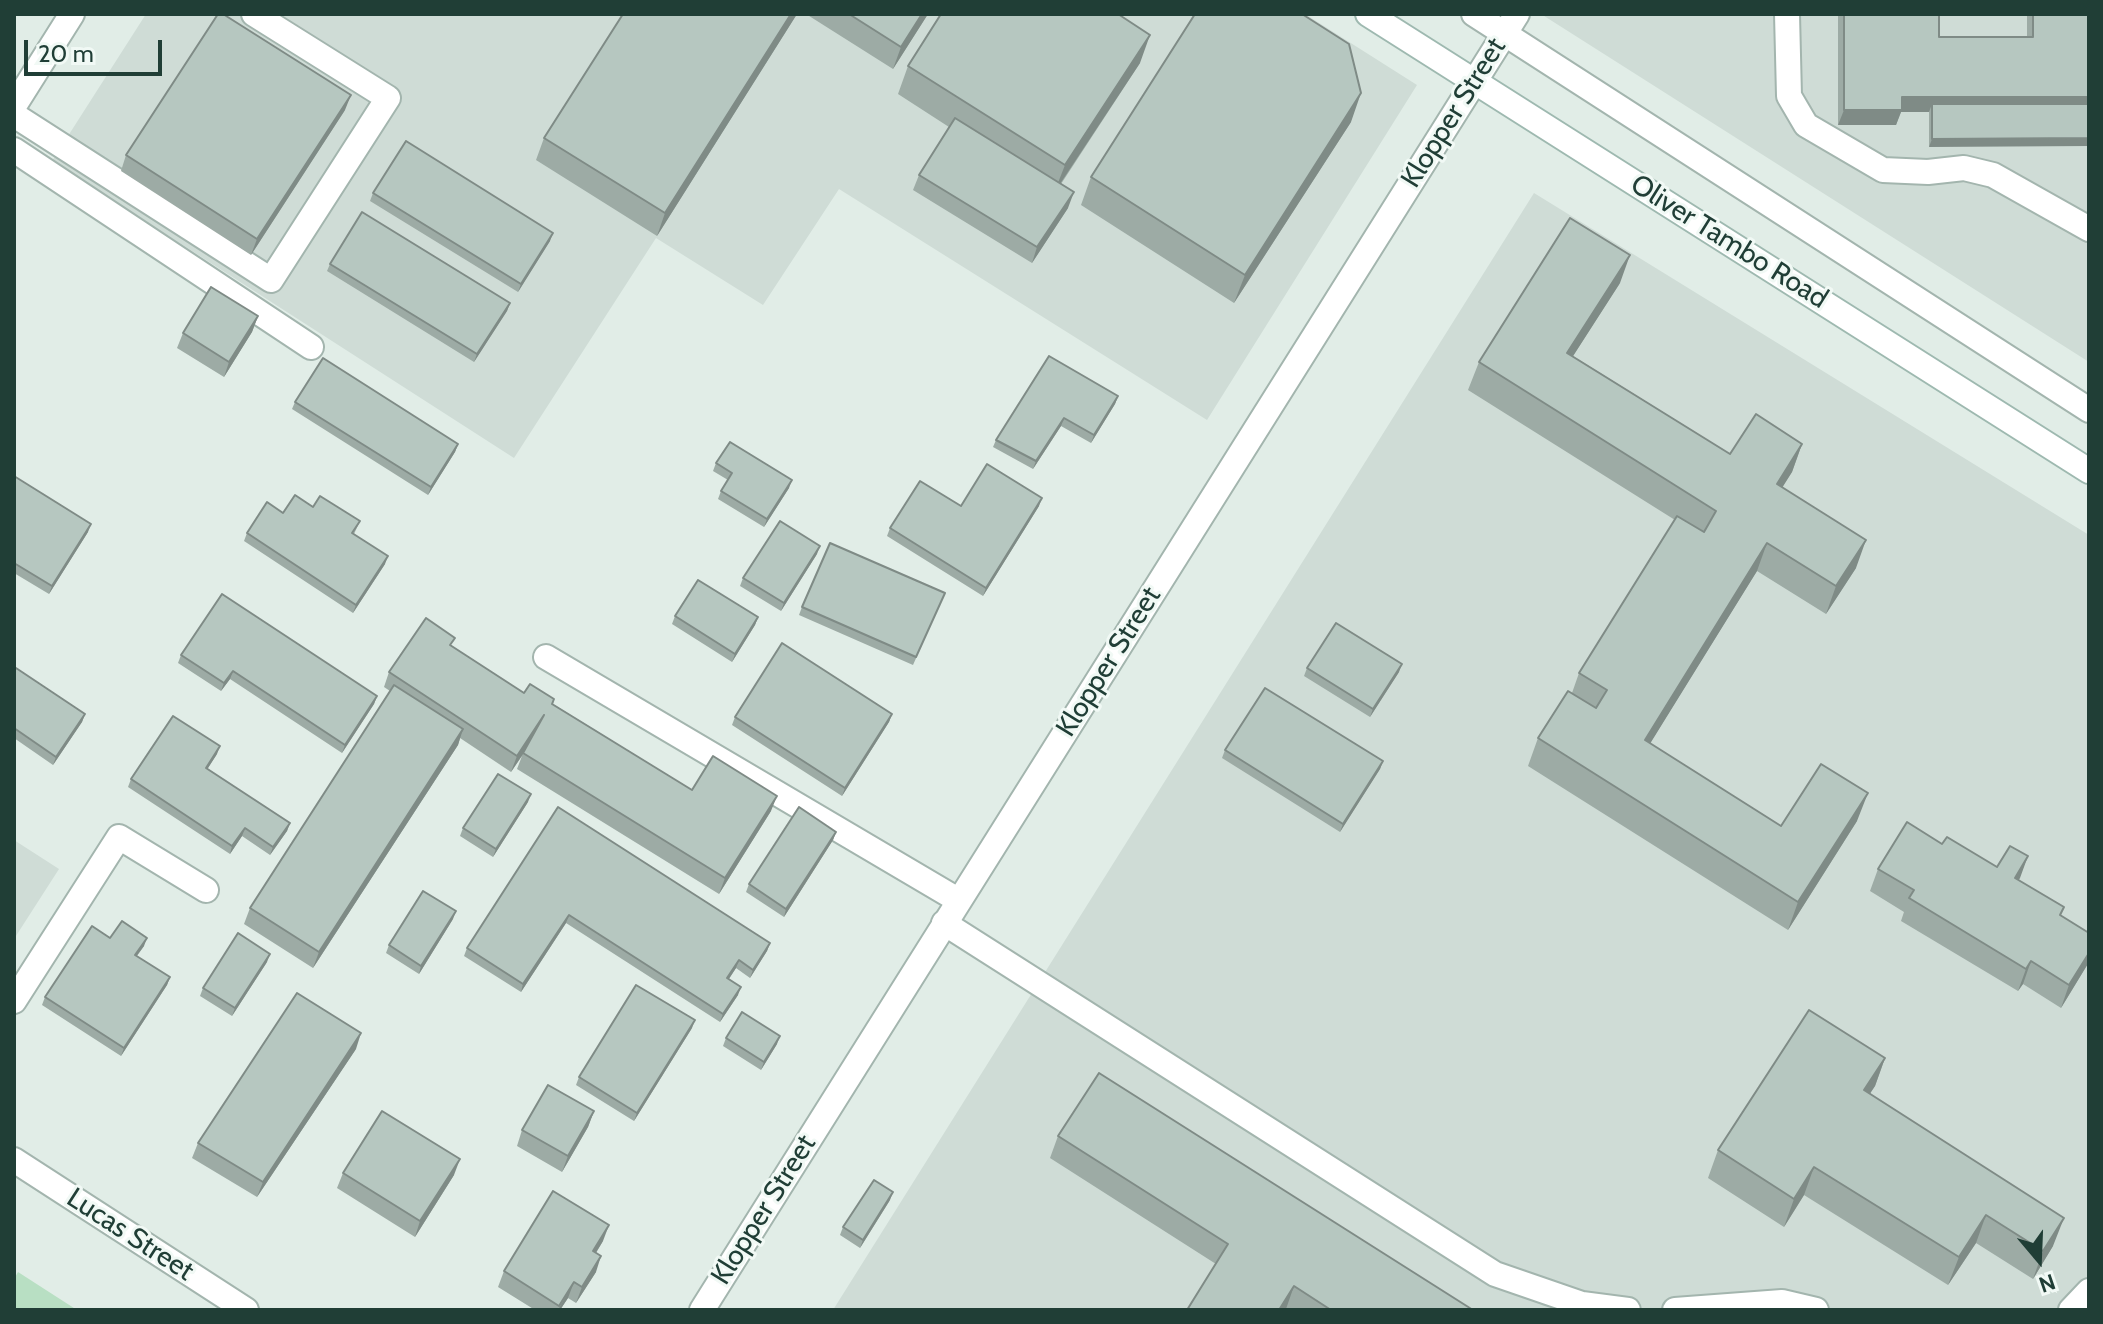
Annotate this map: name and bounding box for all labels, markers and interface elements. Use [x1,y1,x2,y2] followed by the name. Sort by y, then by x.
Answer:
[28,24,166,74] scale bar
[1395,32,1513,194] street label: Klopper Street
[38,39,94,68] text: 20 m
[1624,168,1834,316] street label: Oliver Tambo Road
[1050,581,1168,743] street label: Klopper Street
[705,1129,823,1291] street label: Klopper Street
[60,1182,200,1288] street label: Lucas Street
[1999,1220,2079,1300] north arrow
[2035,1268,2059,1298] text: N

